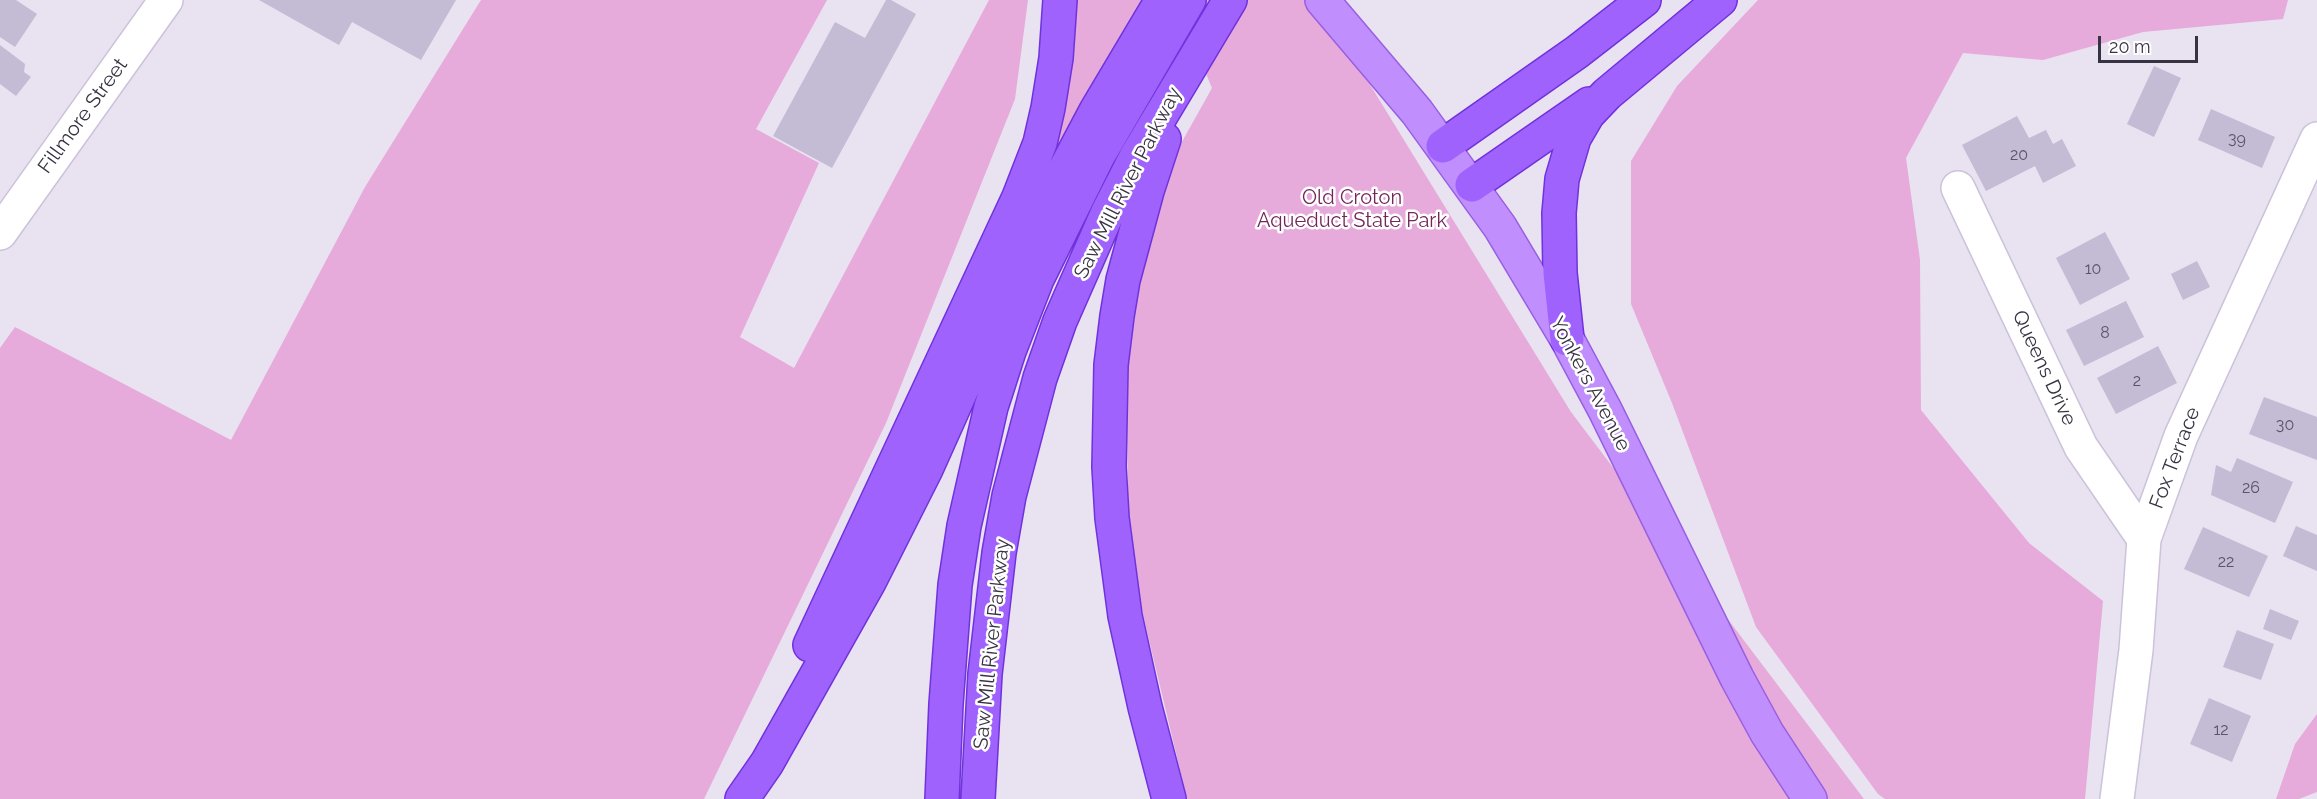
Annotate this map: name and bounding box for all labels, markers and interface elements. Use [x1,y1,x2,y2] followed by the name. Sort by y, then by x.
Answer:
[2101,24,2202,62] scale bar
[2109,36,2151,57] text: 20 m
[33,54,133,178] street label: Fillmore Street
[1069,83,1187,283] street label: Saw Mill River Parkway
[2228,129,2246,149] house number: 39
[2010,145,2028,165] house number: 20
[1257,186,1447,233] park label: Old Croton Aqueduct State Park
[2085,259,2101,279] house number: 10
[2007,307,2081,429] street label: Queens Drive
[1545,313,1635,455] street label: Yonkers Avenue
[2100,323,2110,343] house number: 8
[2133,371,2141,391] house number: 2
[2145,404,2205,512] street label: Fox Terrace
[2276,415,2294,435] house number: 30
[2242,478,2260,498] house number: 26
[969,537,1015,751] street label: Saw Mill River Parkway
[2218,552,2234,572] house number: 22
[2213,720,2229,740] house number: 12

